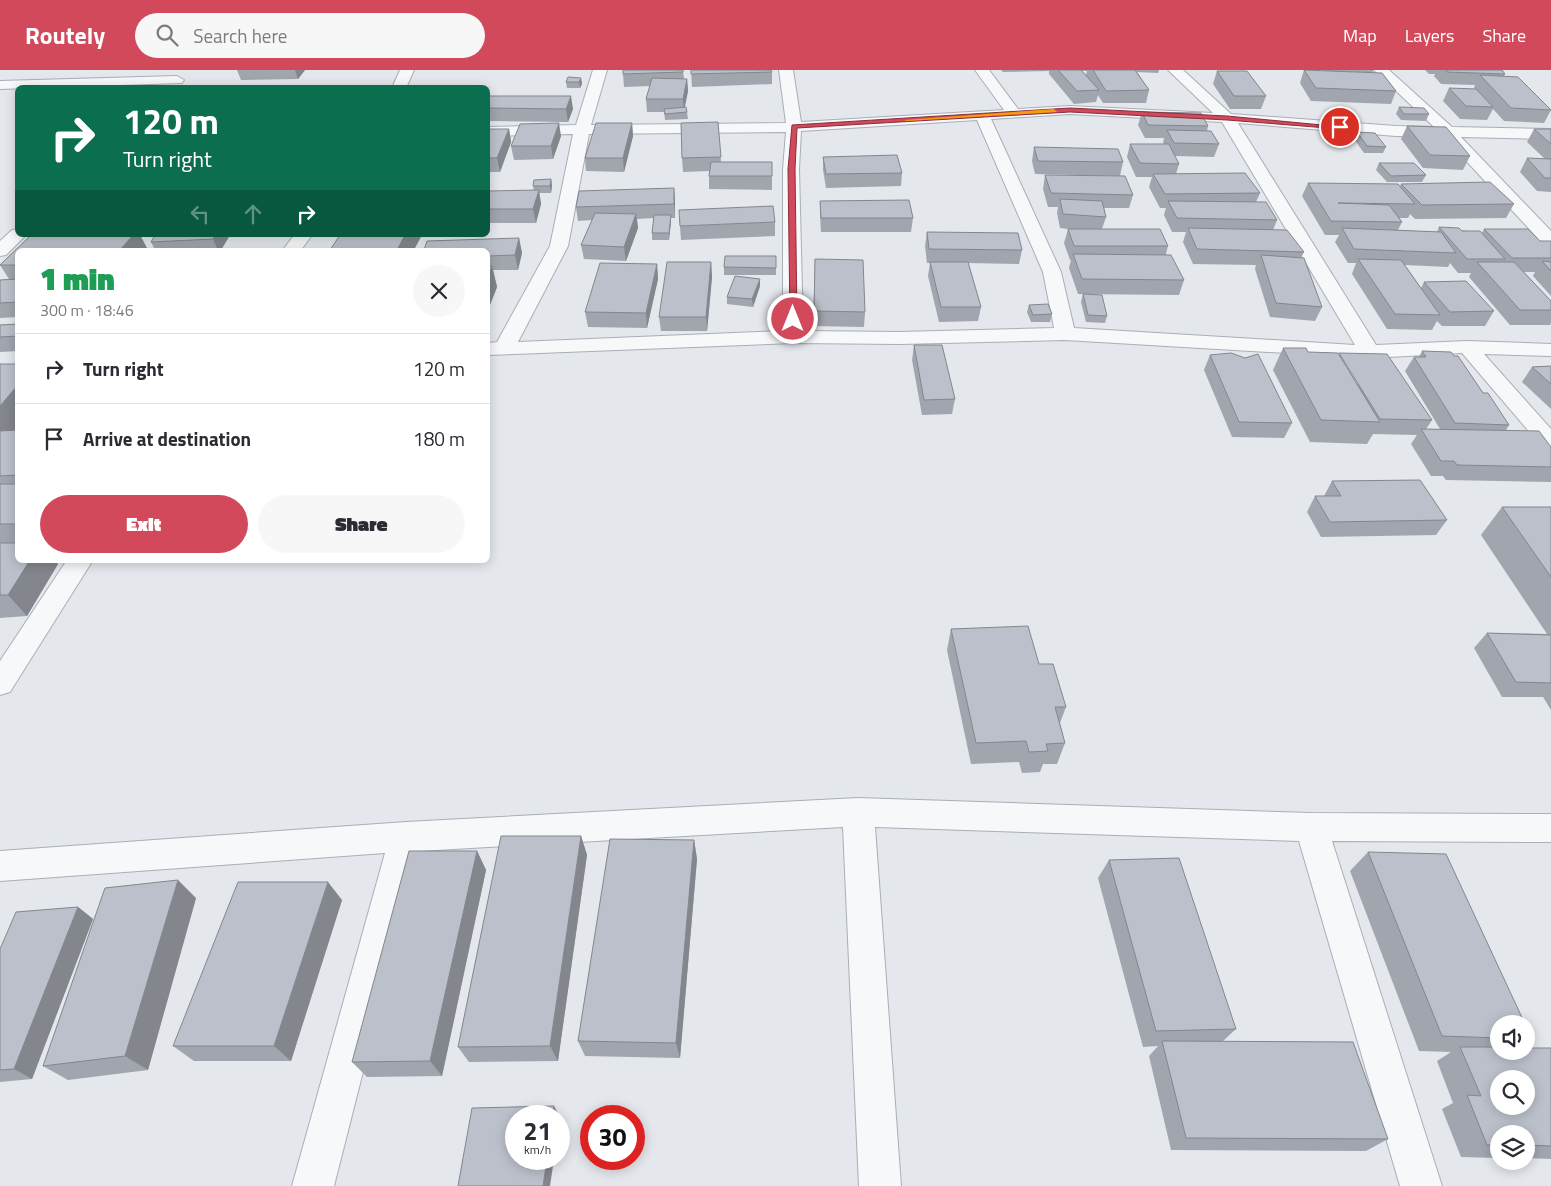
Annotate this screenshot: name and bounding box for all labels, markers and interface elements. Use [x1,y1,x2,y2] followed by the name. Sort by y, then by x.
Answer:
[135,13,485,58] search box
[25,17,105,53] text: Routely
[153,21,181,49] icon: search
[193,21,287,50] text: Search here
[1343,22,1377,49] text: Map
[1405,22,1454,49] text: Layers
[1482,22,1526,49] text: Share
[123,94,219,148] text: 120 m
[40,105,105,170] icon: right
[1319,106,1361,148] pin
[1326,113,1354,141] icon: arrive
[123,142,212,176] text: Turn right
[186,200,214,228] icon: left
[239,200,267,228] icon: ahead
[292,200,320,228] icon: right
[40,256,115,302] text: 1 min
[413,265,465,317] button: close
[766,292,818,344] position arrow
[40,298,134,322] text: 300 m · 18:46
[83,354,164,383] text: Turn right
[413,354,465,383] text: 120 m
[40,355,68,383] icon: right
[83,424,251,453] text: Arrive at destination
[413,424,465,453] text: 180 m
[40,425,68,453] icon: arrive
[40,495,248,553] button: Exit
[258,495,465,553] button: Share
[1490,1015,1535,1170] map controls
[1490,1015,1535,1060] button: sound
[1490,1070,1535,1115] button: search
[580,1105,645,1170] speed limit sign: 30
[523,1112,552,1150] text: 21
[1490,1125,1535,1170] button: layers
[524,1140,551,1159] text: km/h

